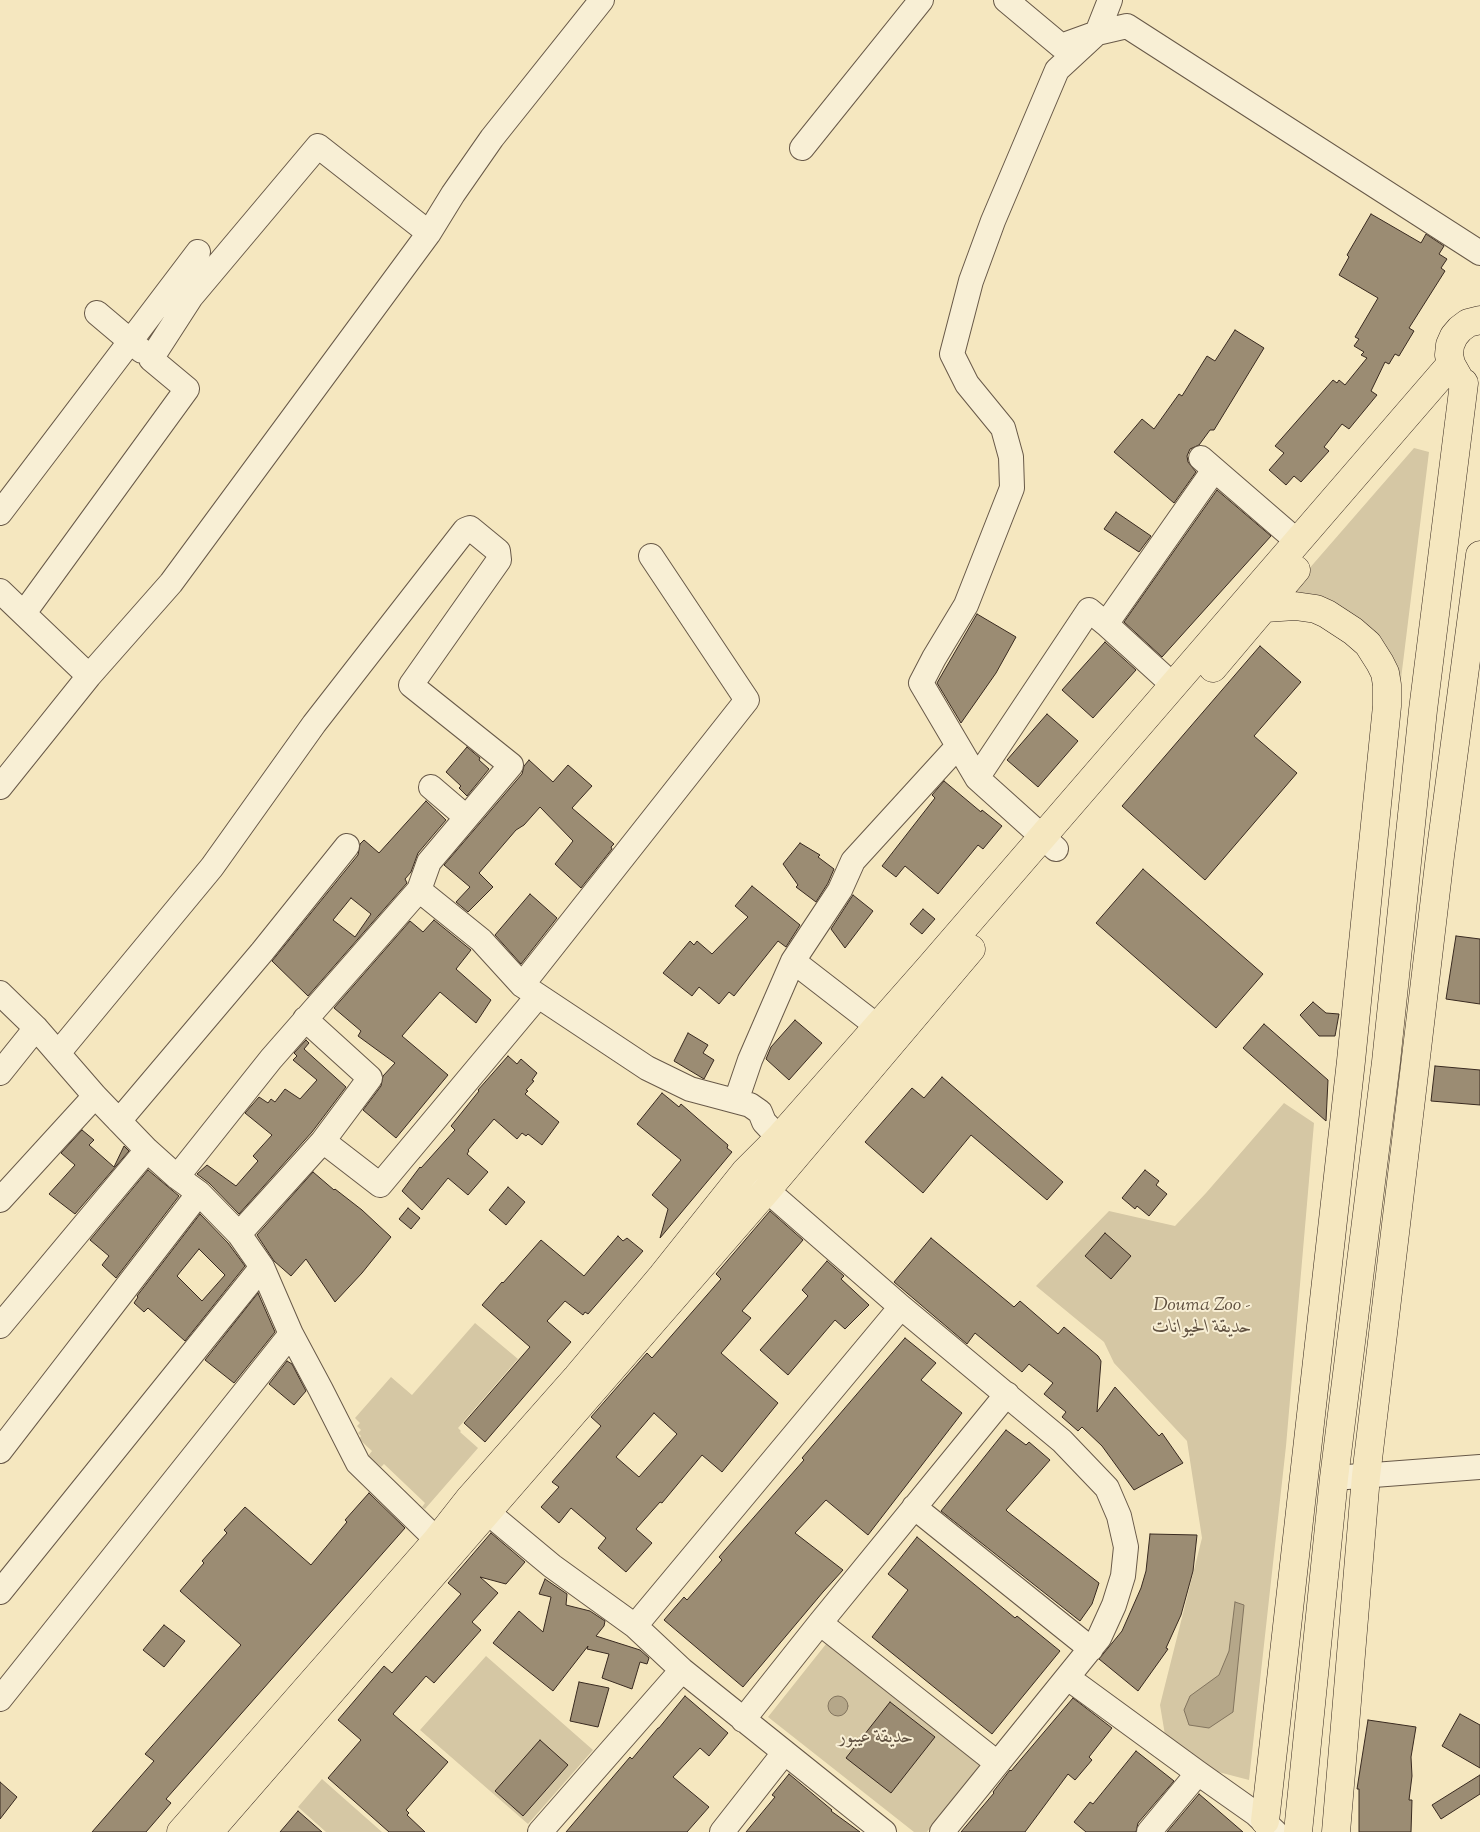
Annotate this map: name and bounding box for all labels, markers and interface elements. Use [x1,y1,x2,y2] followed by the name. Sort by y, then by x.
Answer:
[1152,1296,1252,1340] park label: Douma Zoo - حديقة الحيوانات
[839,1728,913,1750] park label: حديقة عيبور

